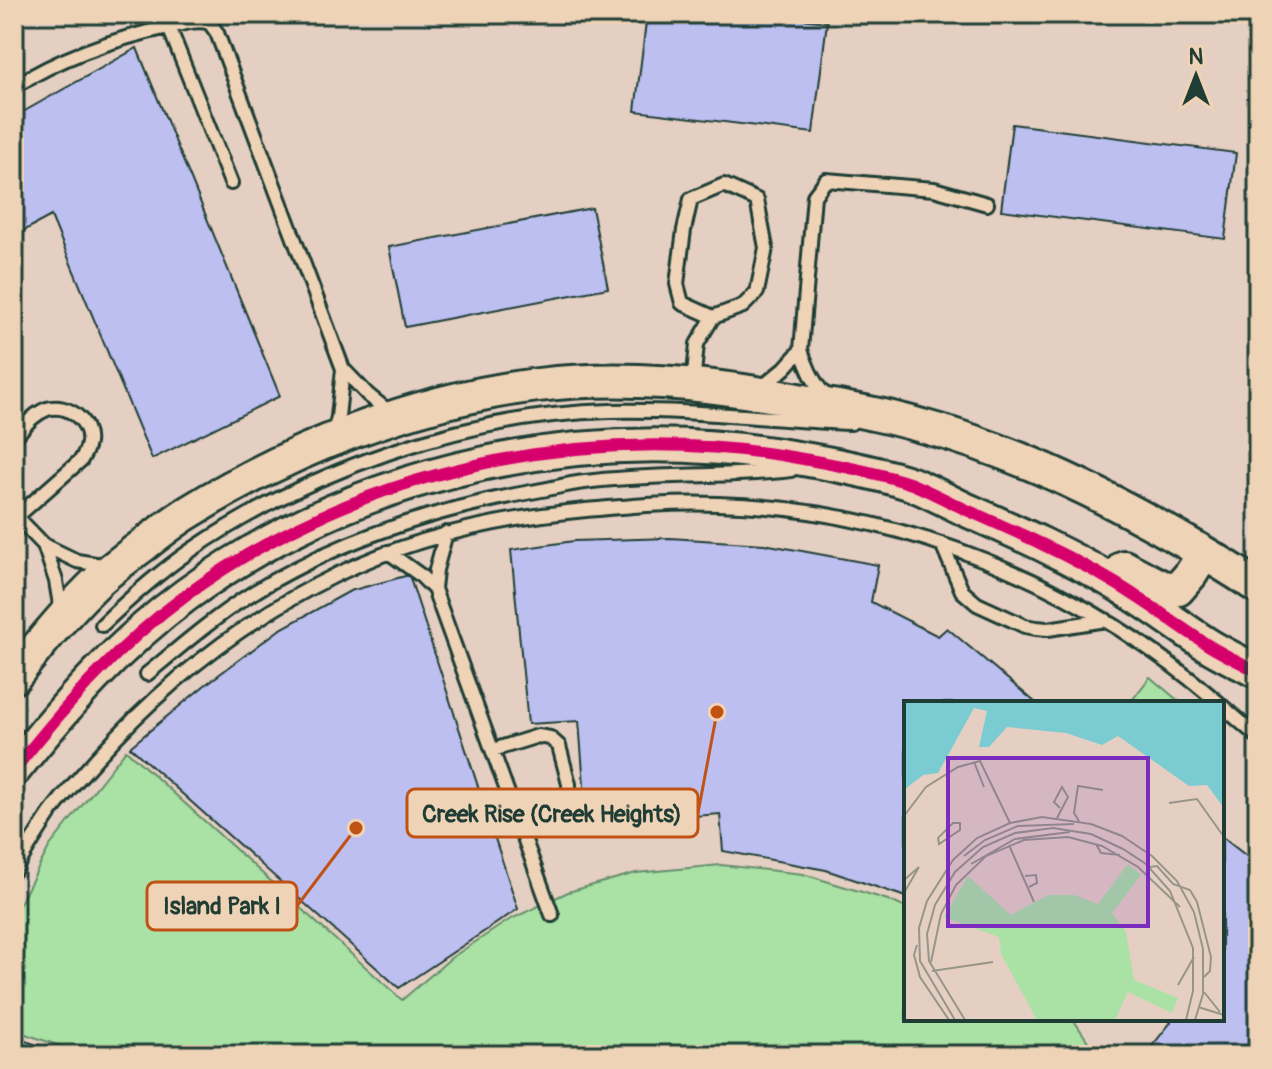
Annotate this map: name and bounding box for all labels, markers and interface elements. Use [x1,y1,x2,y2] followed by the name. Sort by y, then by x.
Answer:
[1156,36,1236,116] north arrow
[1189,43,1204,71] text: N
[904,701,1224,1021] inset map
[407,789,698,837] callout: Creek Rise (Creek Heights)
[422,800,682,829] text: Creek Rise (Creek Heights)
[147,882,297,930] callout: Island Park I
[163,892,281,921] text: Island Park I

